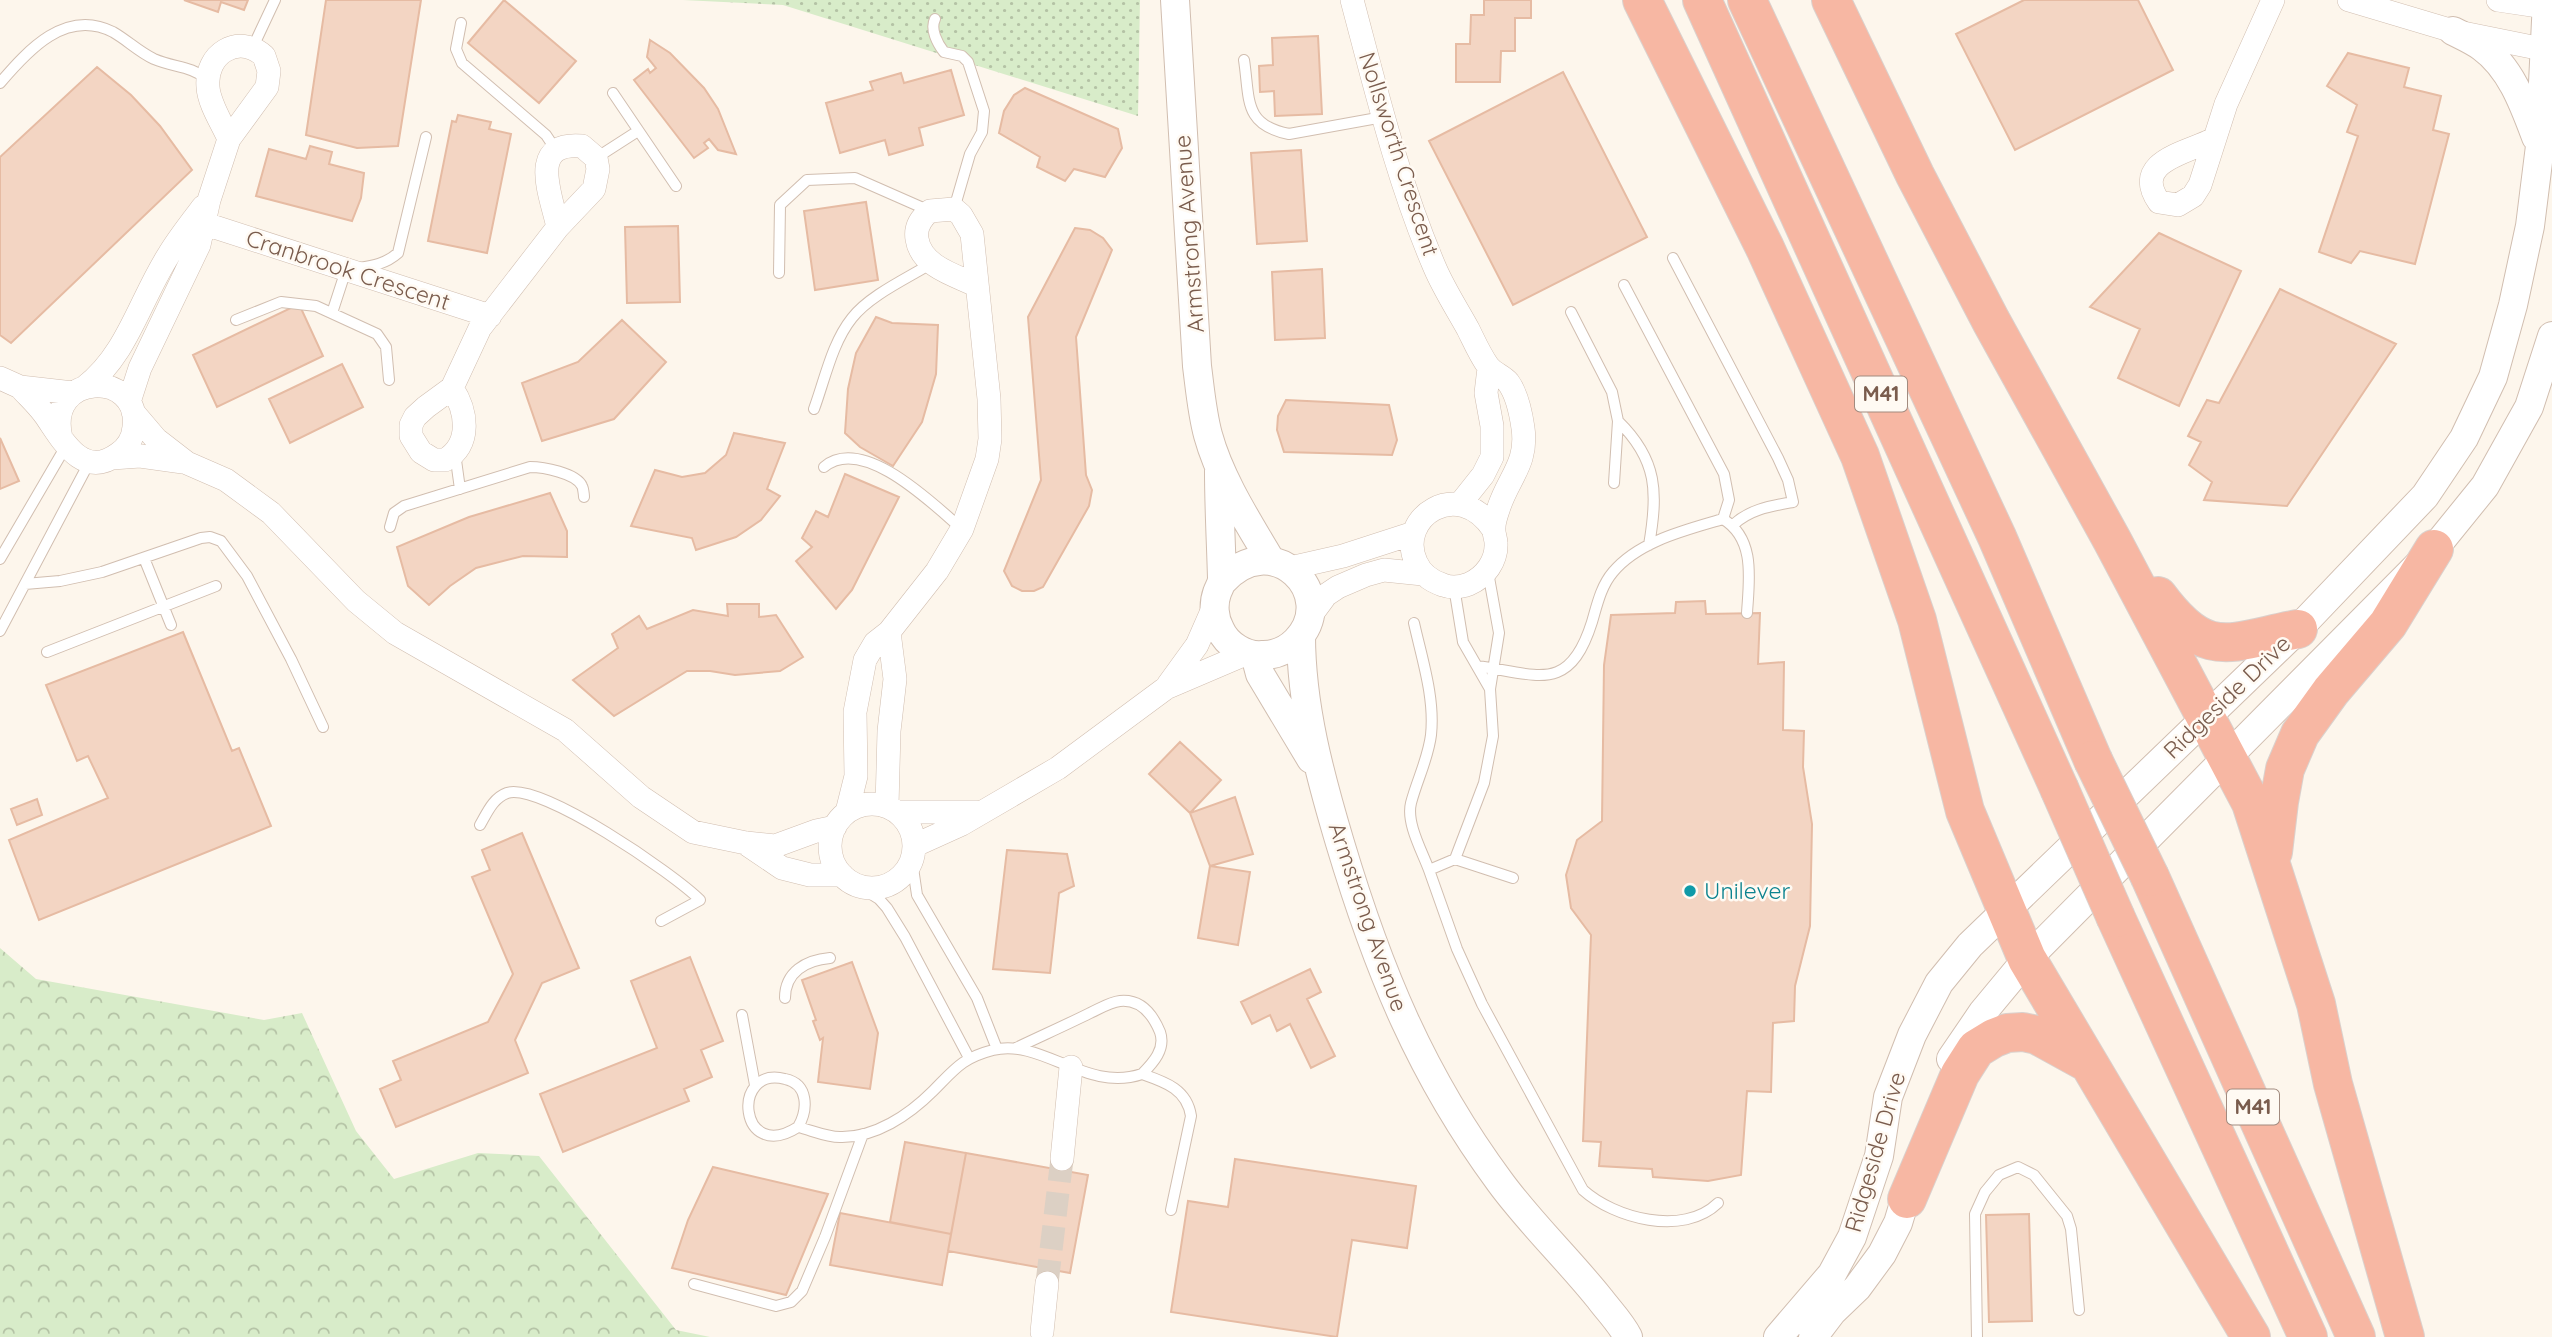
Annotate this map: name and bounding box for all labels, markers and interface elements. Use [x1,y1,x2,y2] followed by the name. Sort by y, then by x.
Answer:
[1353,48,1446,259] street label: Nollsworth Crescent
[1167,134,1210,334] street label: Armstrong Avenue
[243,223,454,316] street label: Cranbrook Crescent
[1855,376,1907,412] road number: M41
[2157,629,2296,765] street label: Ridgeside Drive
[1323,818,1414,1015] street label: Armstrong Avenue
[1704,876,1791,905] place label: Unilever
[1682,883,1698,899] marker: Unilever
[1838,1068,1911,1235] street label: Ridgeside Drive
[2227,1090,2279,1124] road number: M41

